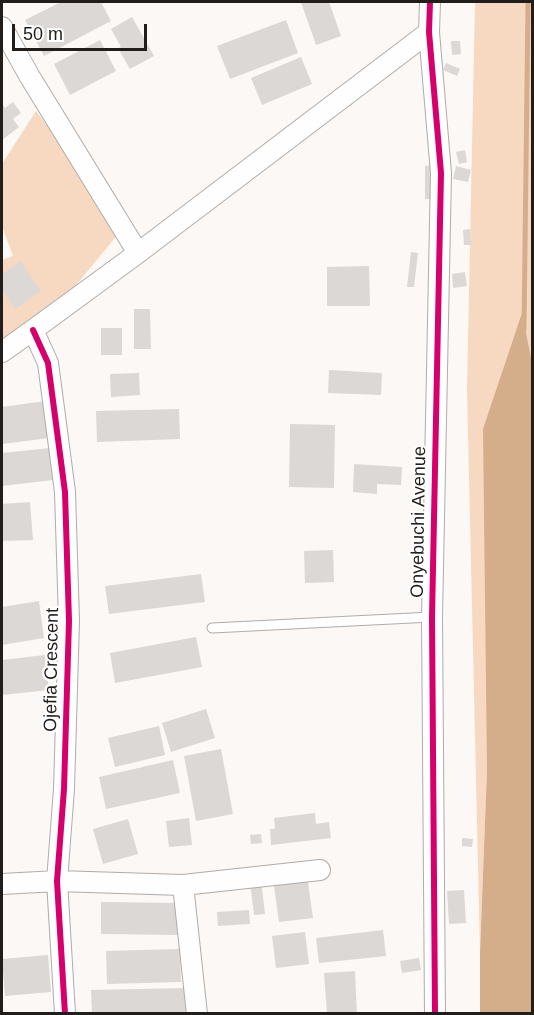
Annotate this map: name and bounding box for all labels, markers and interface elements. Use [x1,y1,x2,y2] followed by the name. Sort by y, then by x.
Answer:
[15,12,150,50] scale bar
[23,24,63,44] text: 50 m
[407,446,431,598] street label: Onyebuchi Avenue
[40,608,64,732] street label: Ojefia Crescent

